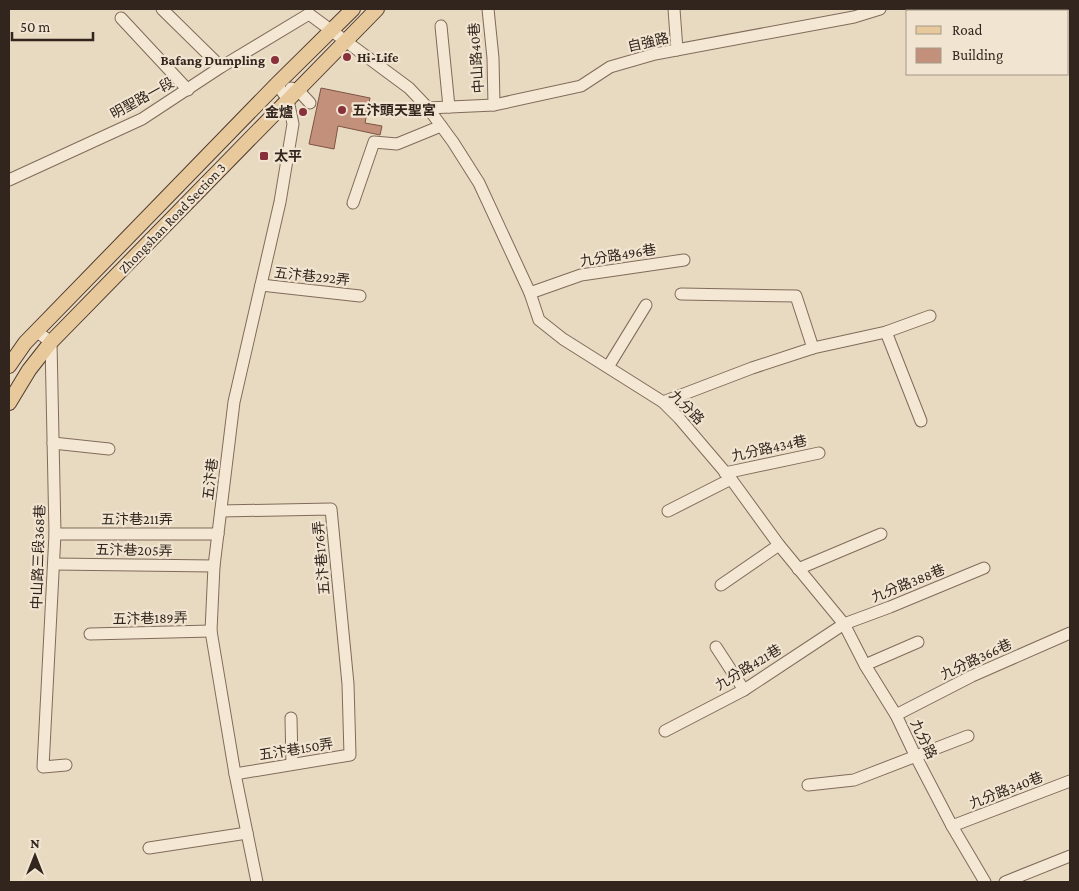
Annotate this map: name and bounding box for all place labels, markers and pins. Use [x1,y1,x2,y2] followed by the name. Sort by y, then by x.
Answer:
[357,49,399,65] place label: Hi-Life
[341,51,353,63] marker: Hi-Life
[160,52,265,68] place label: Bafang Dumpling
[269,54,281,66] marker: Bafang Dumpling
[352,102,436,118] place label: 五汴頭天聖宮
[265,104,293,120] place label: 金爐
[336,104,348,116] marker: 五汴頭天聖宮
[297,106,309,118] marker: 金爐
[274,148,302,164] place label: 太平
[258,150,270,162] marker: 太平

